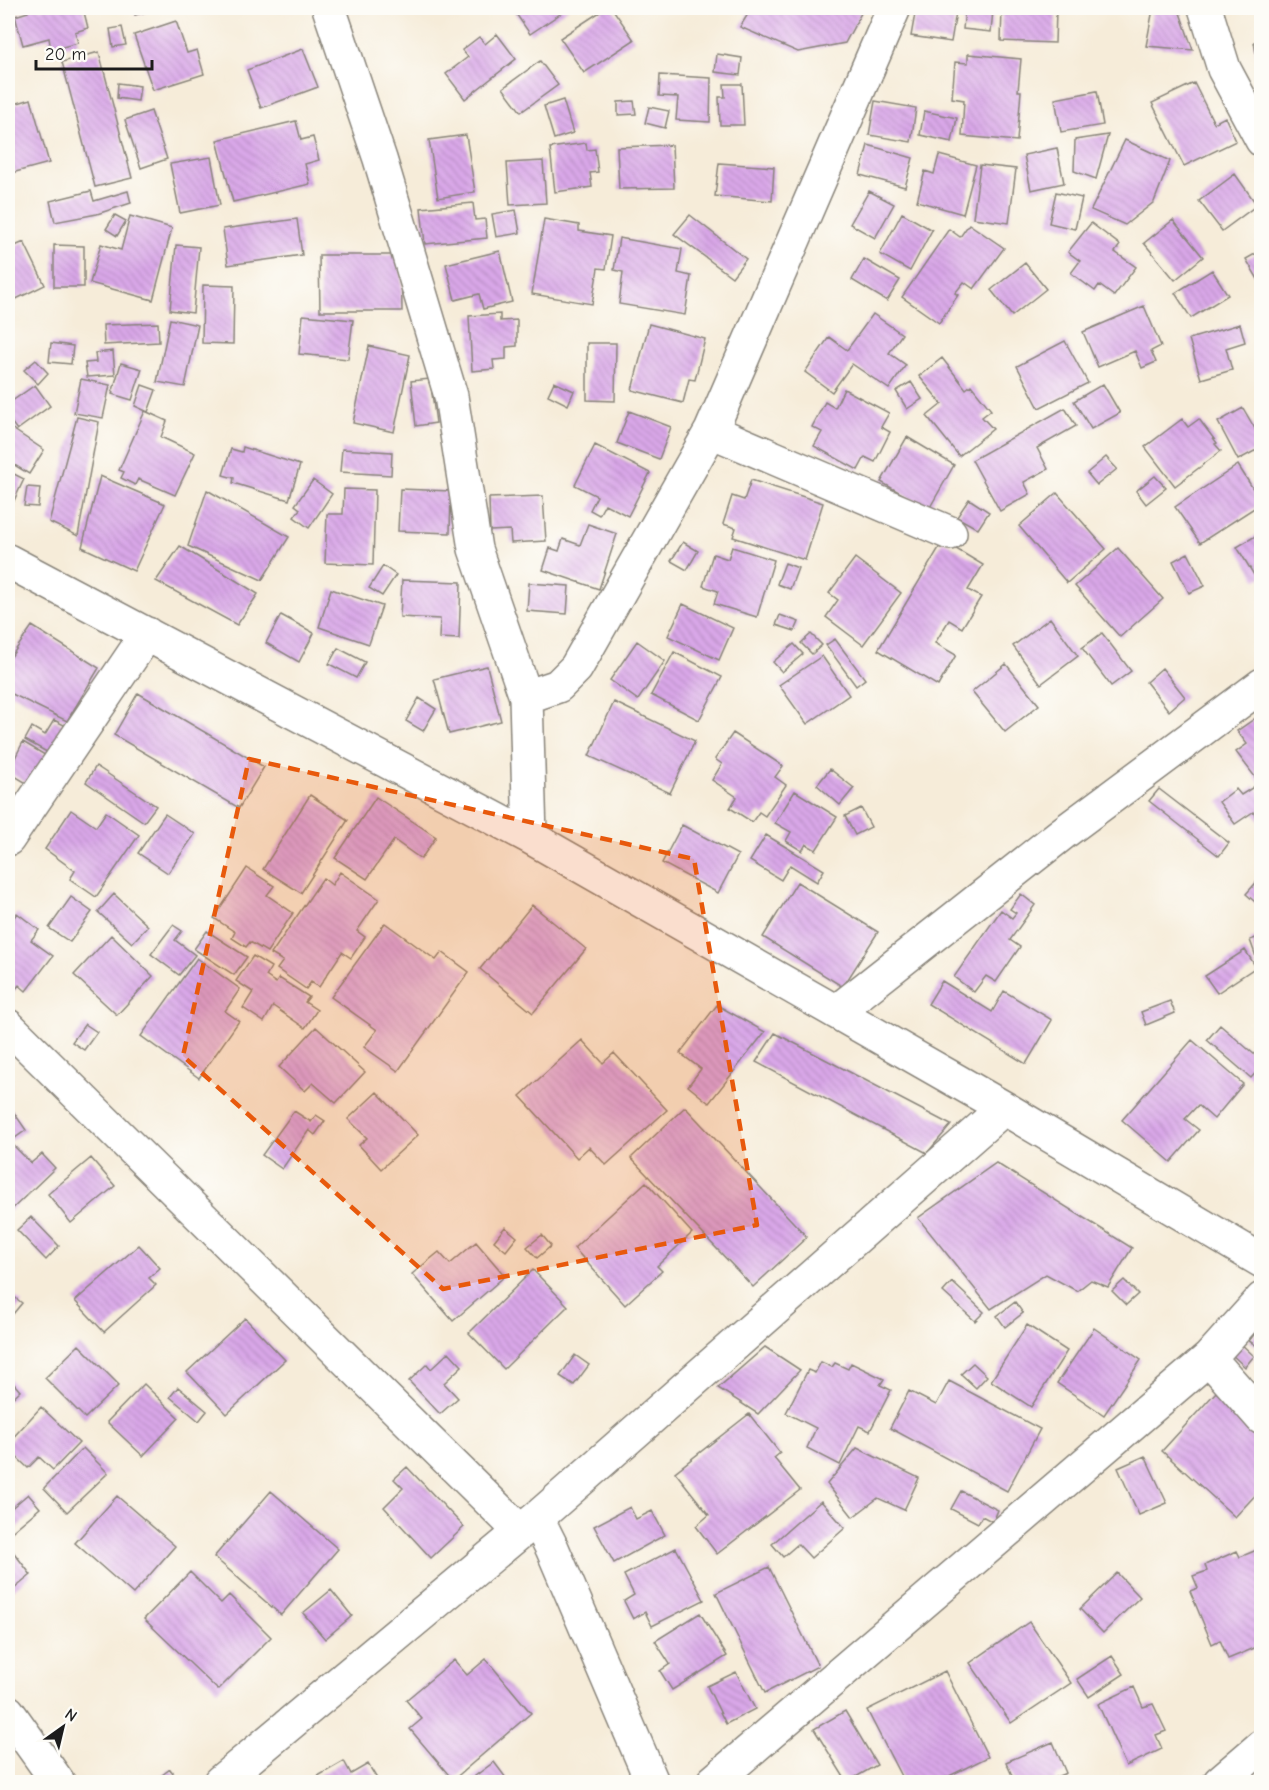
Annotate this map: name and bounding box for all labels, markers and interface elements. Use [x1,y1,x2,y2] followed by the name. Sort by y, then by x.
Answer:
[36,33,152,71] scale bar
[45,44,86,65] text: 20 m
[33,1697,93,1757] north arrow
[61,1705,80,1726] text: N

